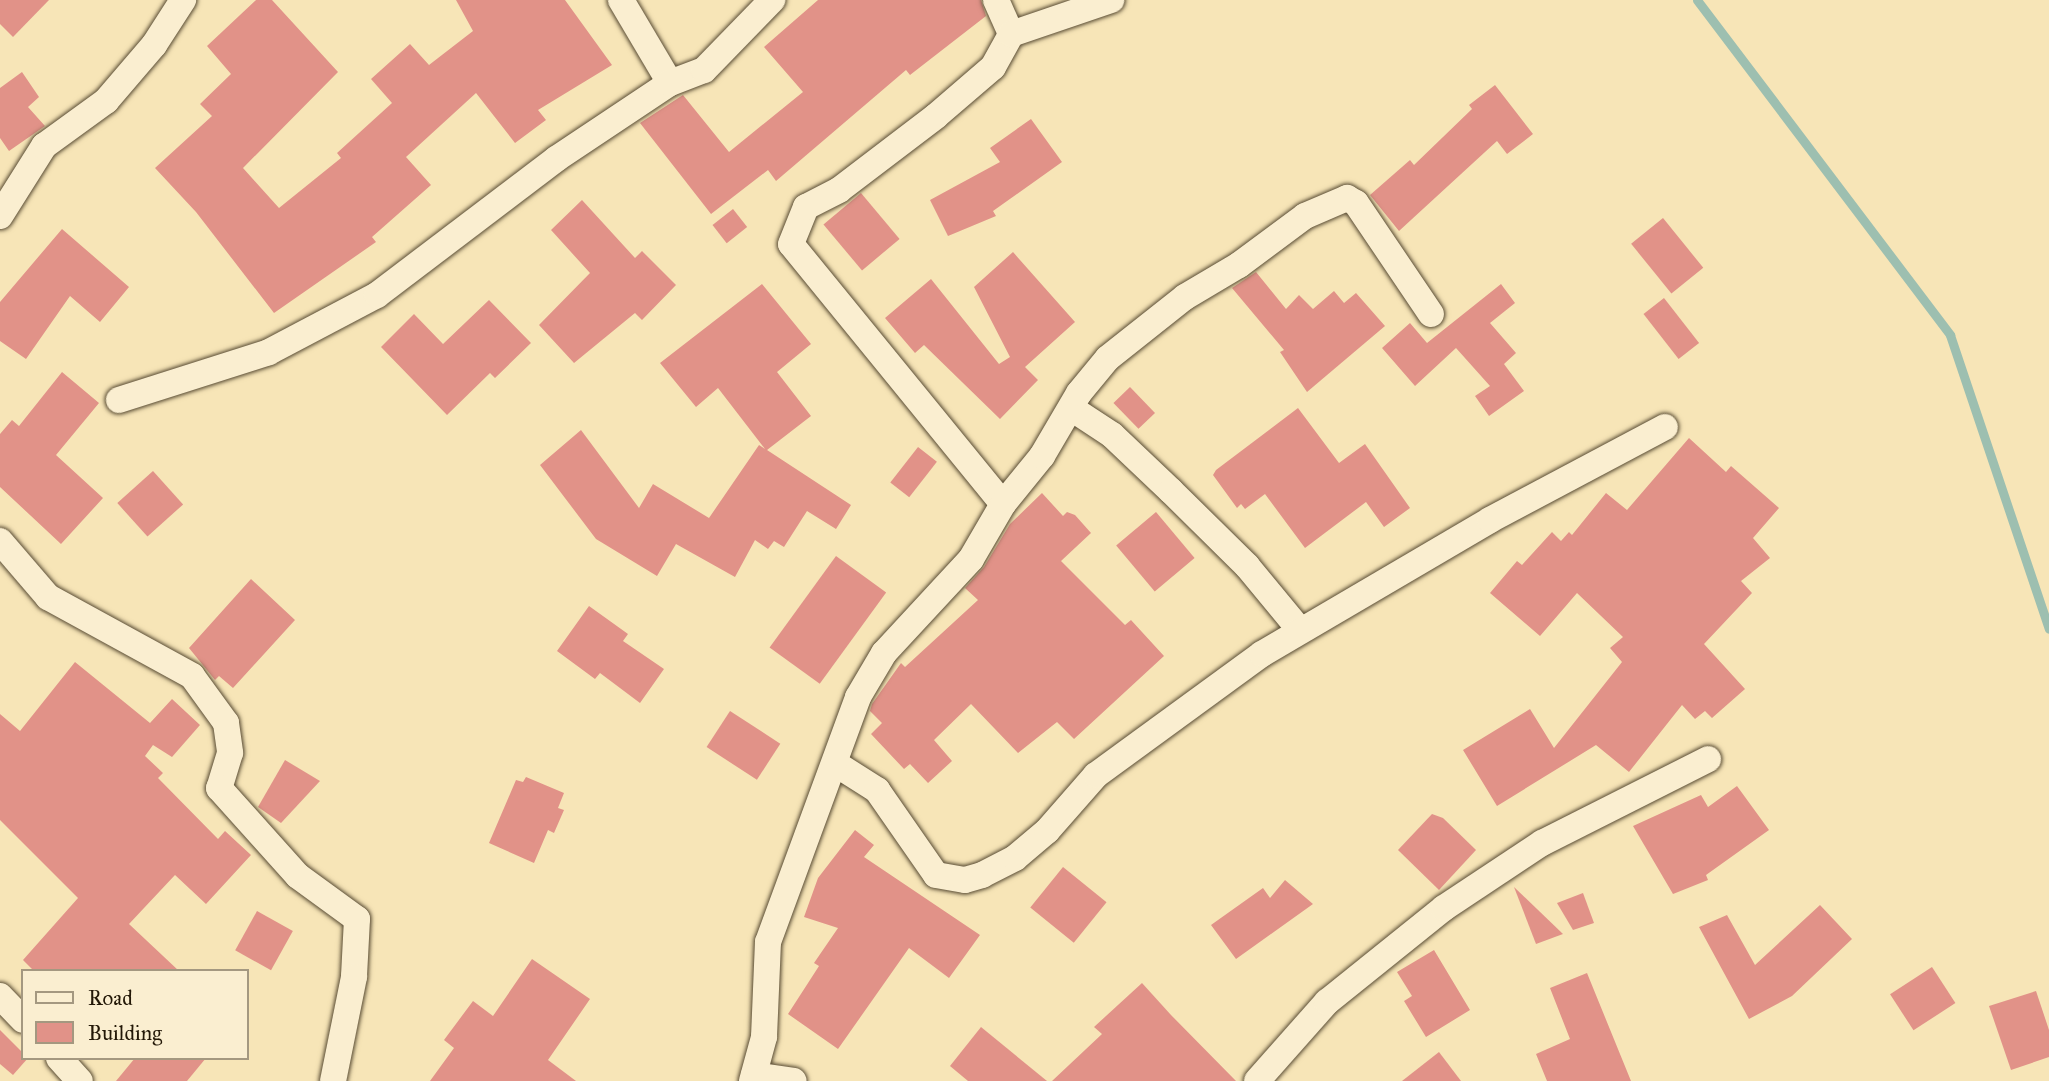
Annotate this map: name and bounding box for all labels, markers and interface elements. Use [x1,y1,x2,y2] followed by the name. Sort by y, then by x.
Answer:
[21,969,248,1060] legend
[88,985,133,1011] text: Road
[88,1020,162,1046] text: Building

